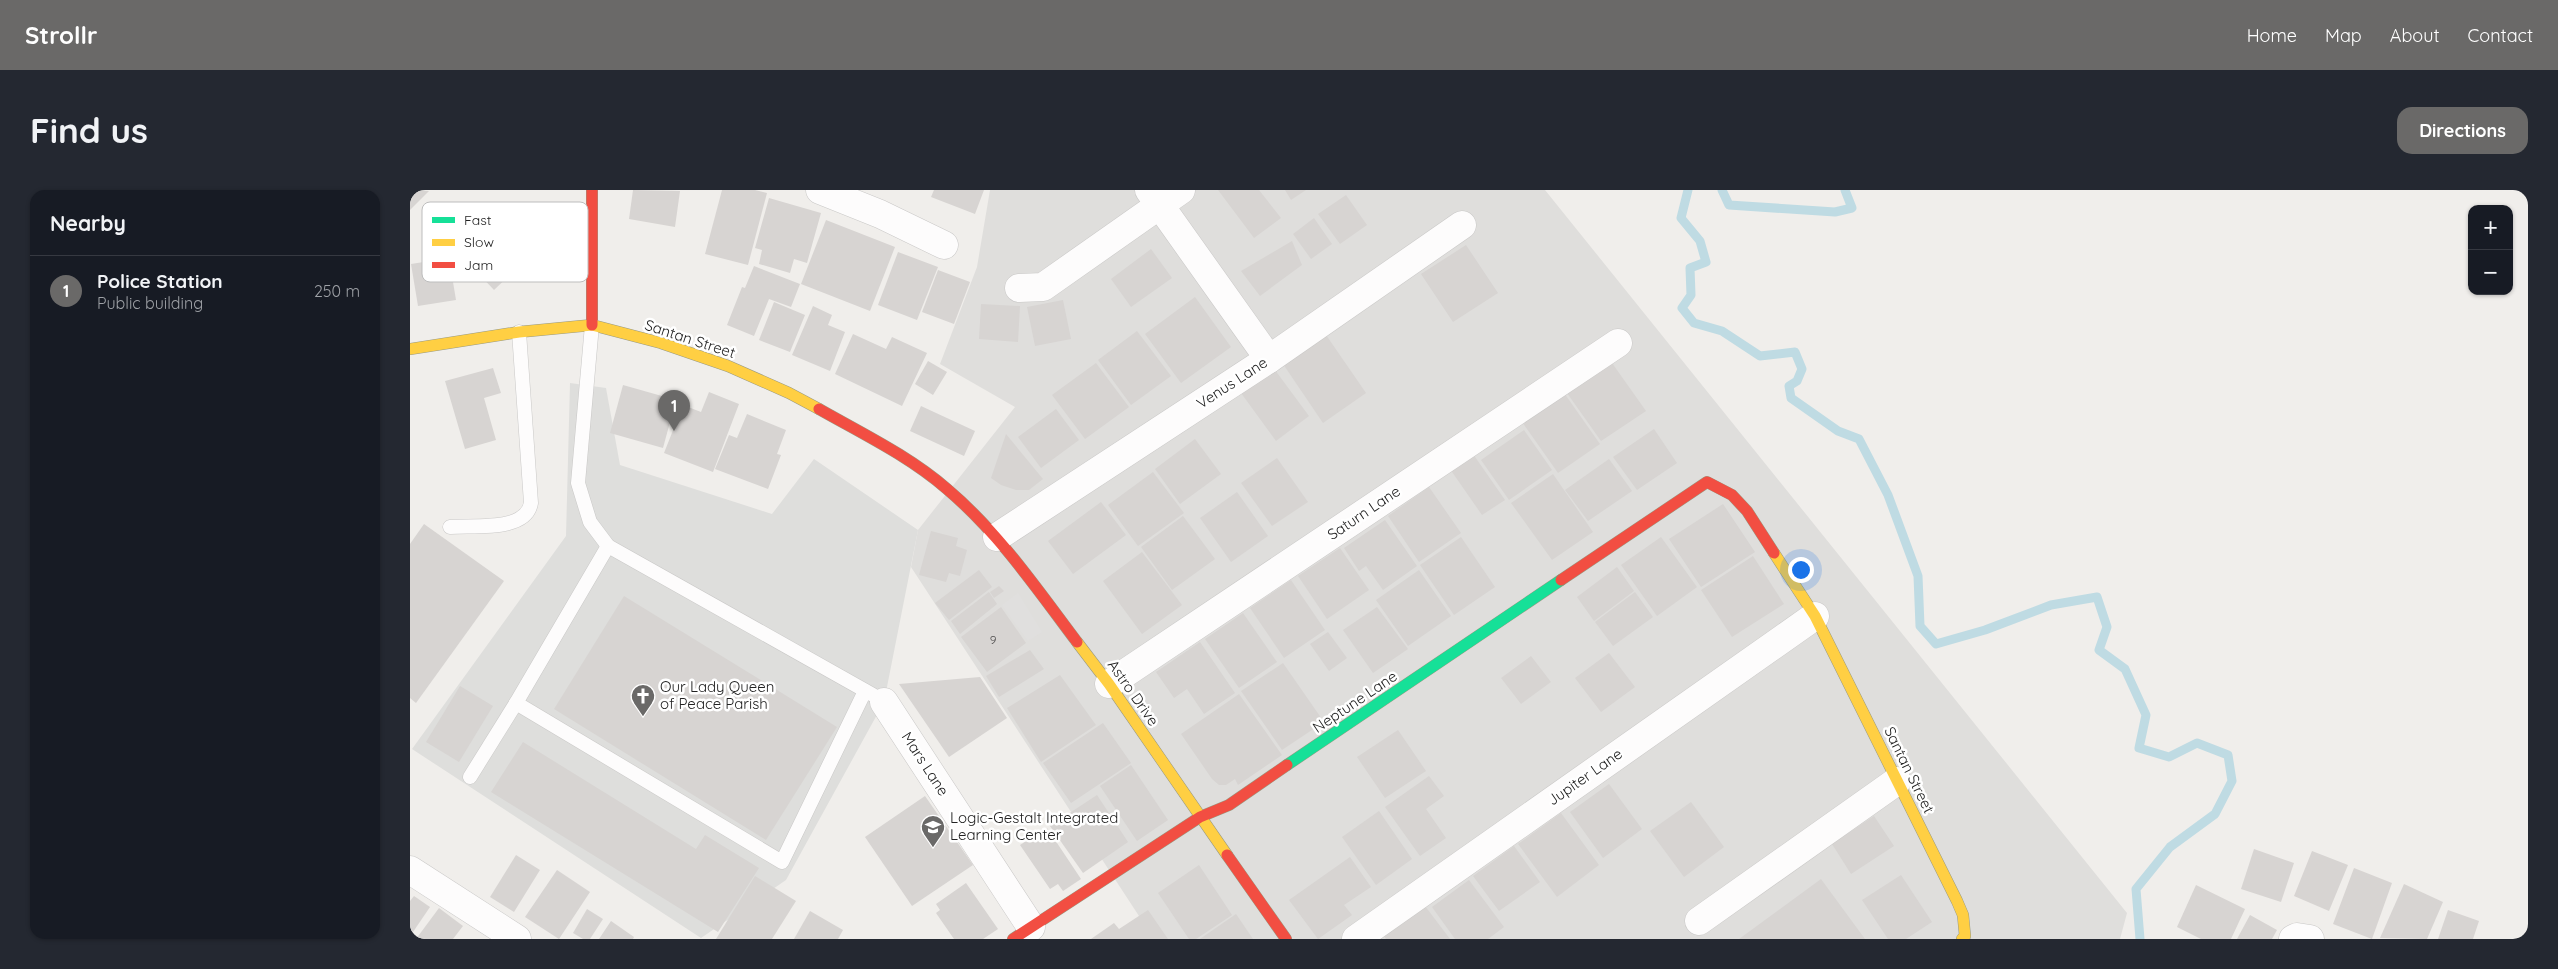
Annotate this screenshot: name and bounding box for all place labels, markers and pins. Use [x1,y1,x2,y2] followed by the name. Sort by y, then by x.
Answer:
[658,390,690,431] pin: 1
[660,677,774,713] place label: Our Lady Queen of Peace Parish
[630,683,656,717] church icon: Our Lady Queen of Peace Parish
[950,808,1118,844] place label: Logic-Gestalt Integrated Learning Center
[920,814,946,848] school or university icon: Logic-Gestalt Integrated Learning Center

